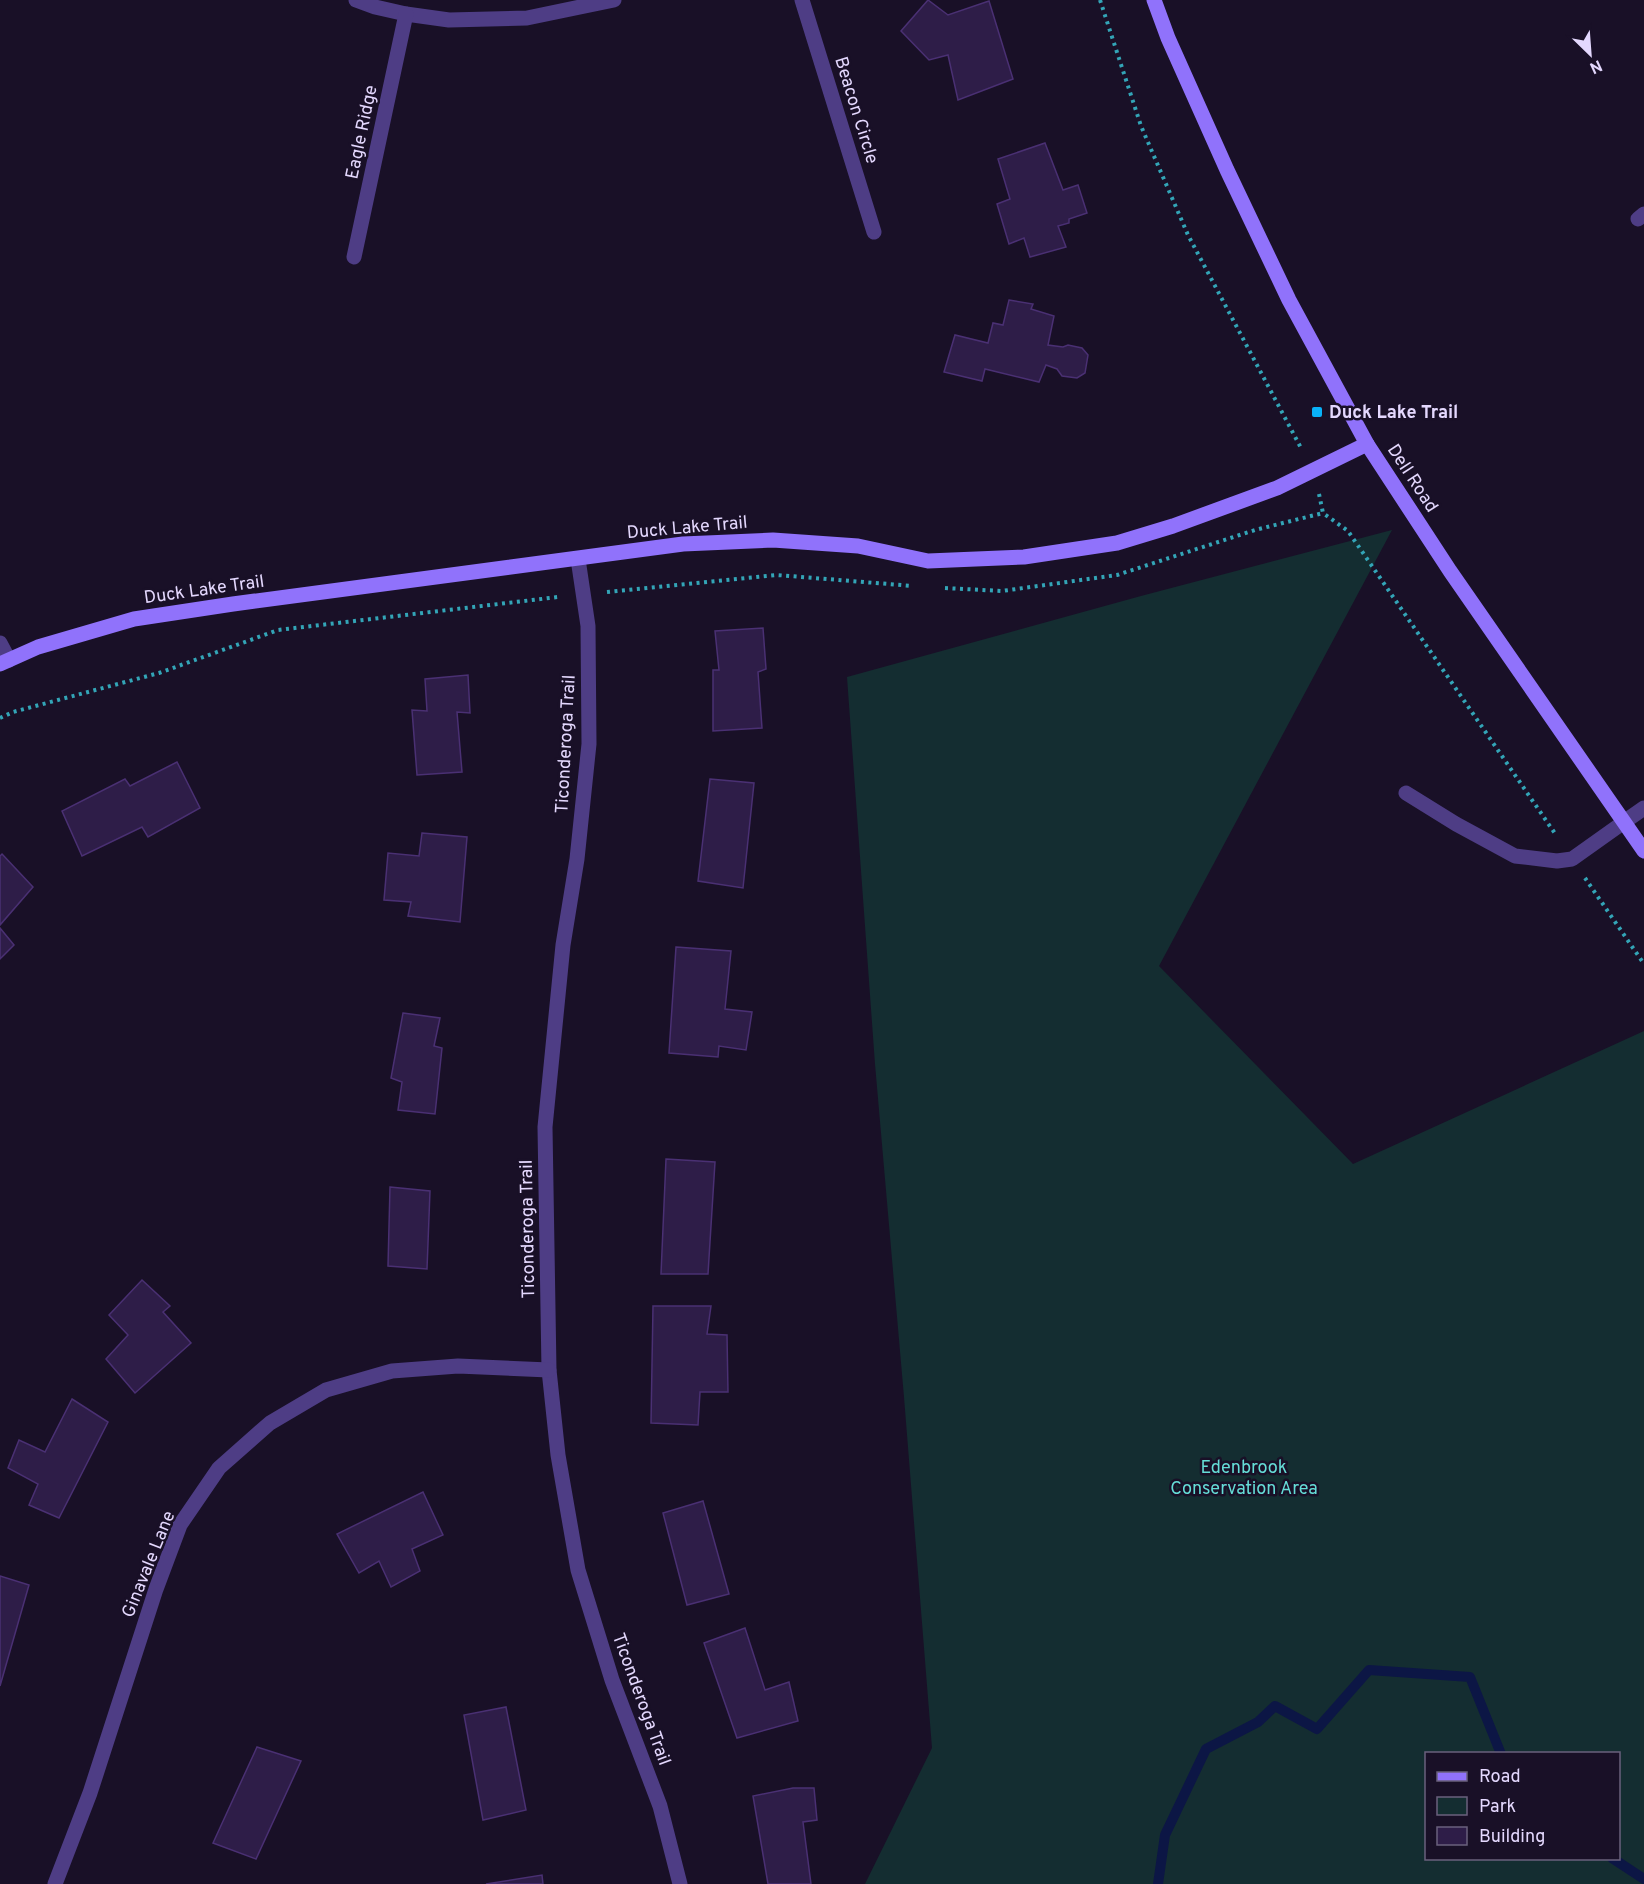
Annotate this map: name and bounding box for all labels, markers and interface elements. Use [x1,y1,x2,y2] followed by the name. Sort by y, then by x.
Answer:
[1560,24,1620,84] north arrow
[828,54,883,167] street label: Beacon Circle
[1586,54,1605,77] text: N
[341,83,384,181] street label: Eagle Ridge
[1329,402,1458,425] place label: Duck Lake Trail
[1310,405,1324,419] marker: Duck Lake Trail
[1381,440,1442,517] street label: Dell Road
[626,512,748,545] street label: Duck Lake Trail
[143,571,266,610] street label: Duck Lake Trail
[551,674,582,814] street label: Ticonderoga Trail
[516,1159,541,1299] street label: Ticonderoga Trail
[1170,1457,1318,1501] park label: Edenbrook Conservation Area
[117,1508,181,1621] street label: Ginavale Lane
[606,1630,675,1769] street label: Ticonderoga Trail
[1425,1752,1620,1860] legend
[1479,1766,1521,1789] text: Road
[1479,1796,1516,1819] text: Park
[1479,1826,1545,1849] text: Building

